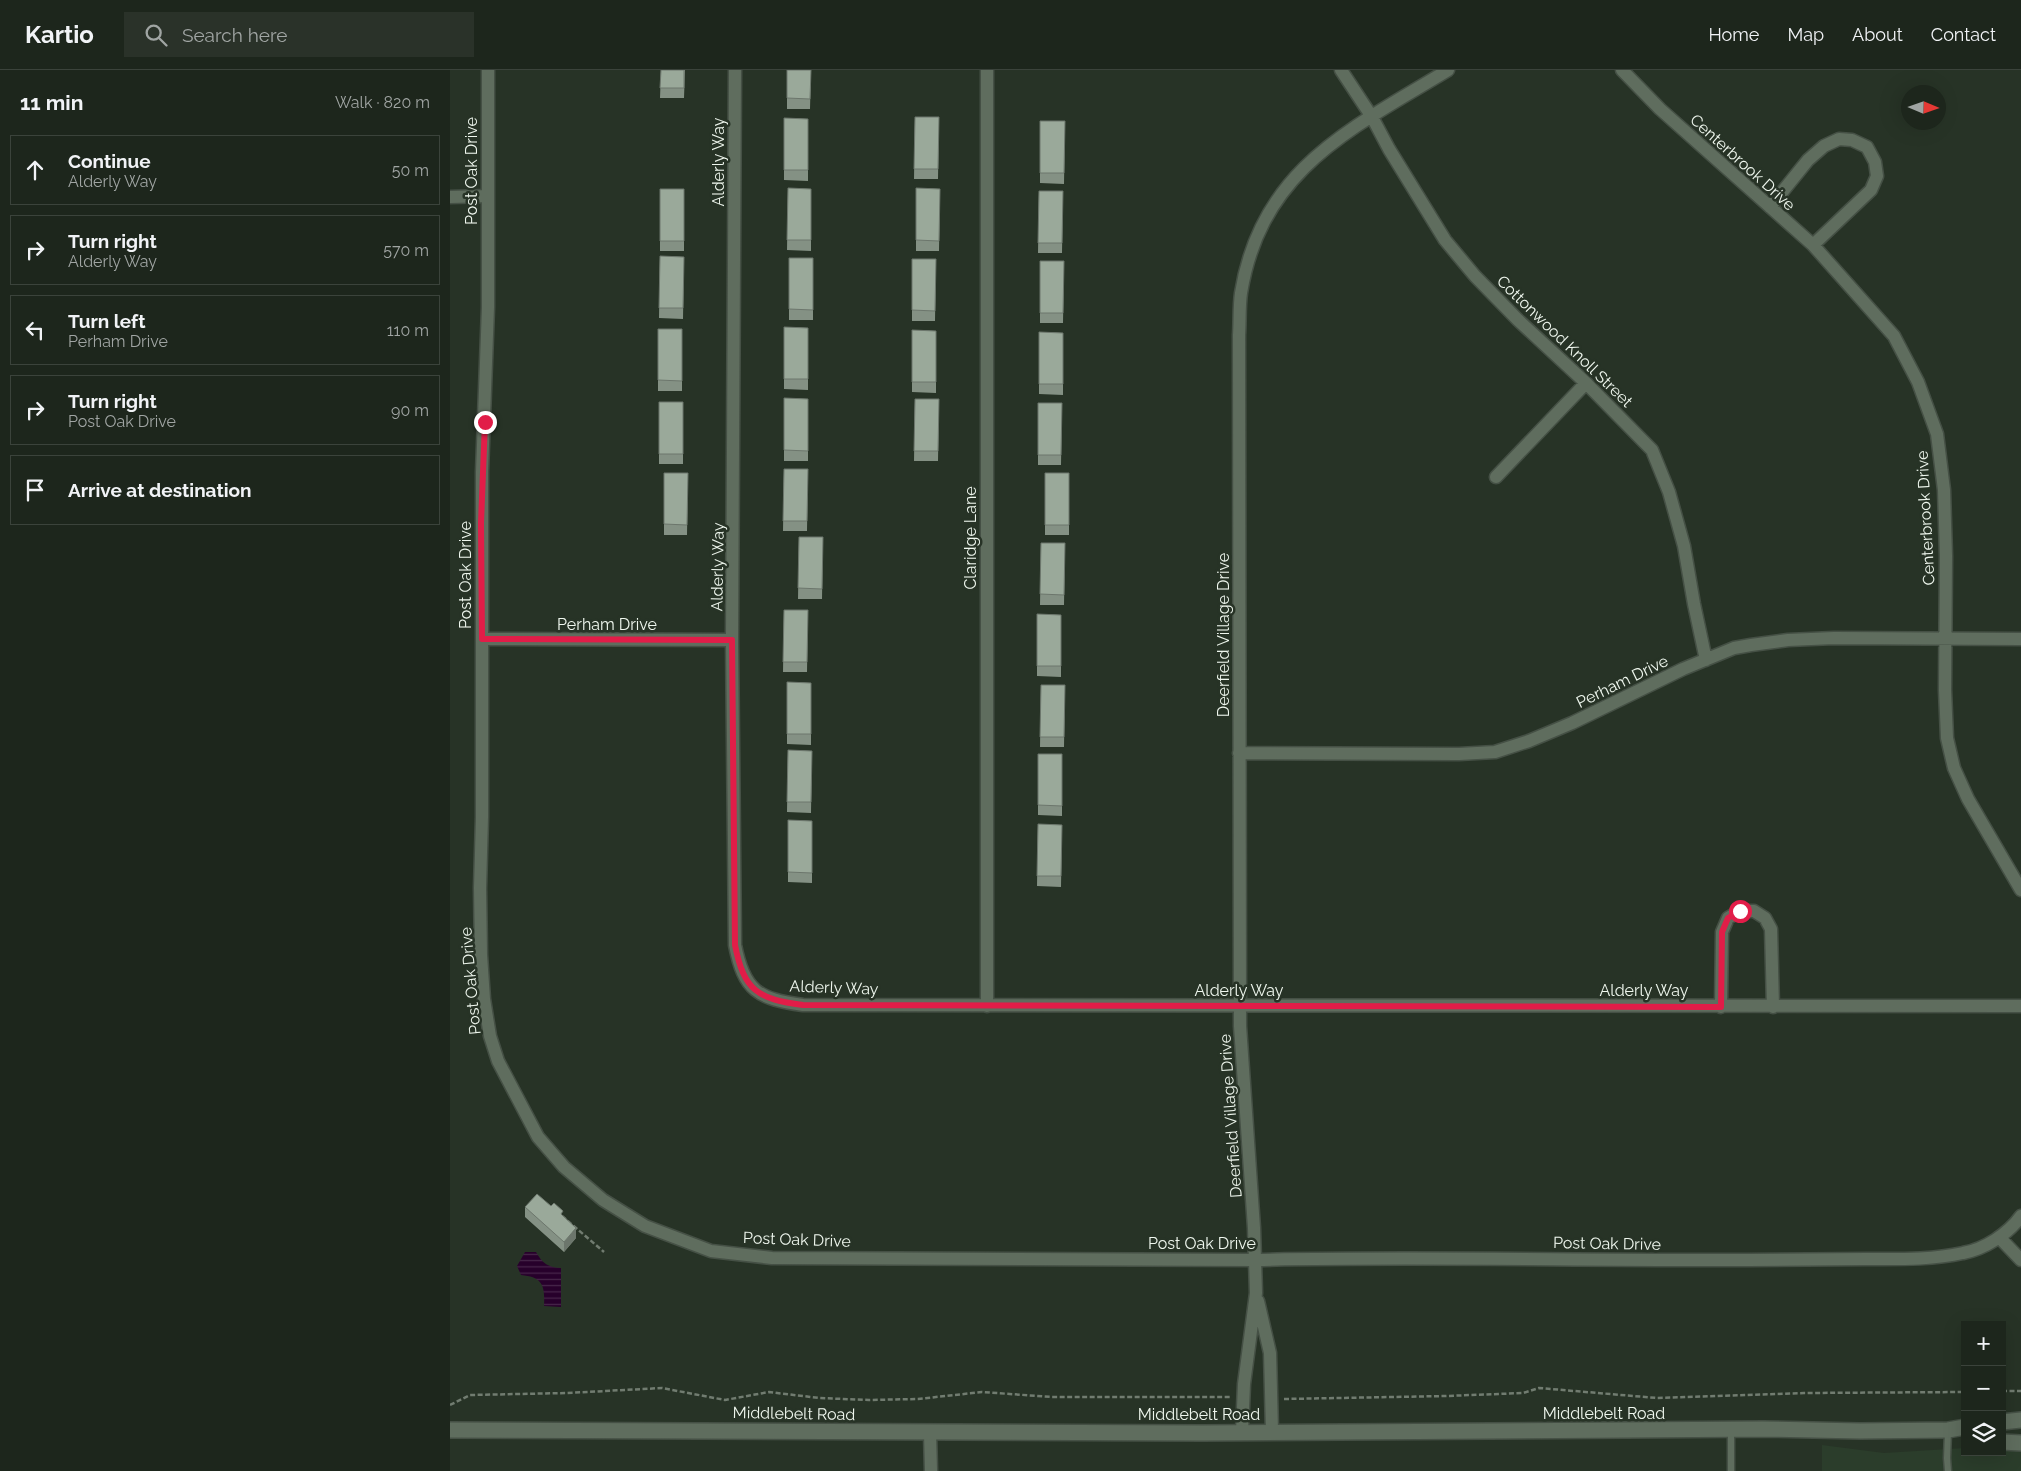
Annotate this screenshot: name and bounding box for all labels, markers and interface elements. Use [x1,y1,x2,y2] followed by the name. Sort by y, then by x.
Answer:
[124,12,474,57] search box
[25,20,94,49] text: Kartio
[142,21,170,49] icon: search
[182,24,287,46] text: Search here
[1708,24,1759,45] text: Home
[1787,24,1824,45] text: Map
[1852,24,1903,45] text: About
[1931,24,1996,45] text: Contact
[1901,85,1946,130] north arrow
[20,90,83,115] text: 11 min
[335,93,430,112] text: Walk · 820 m
[1686,110,1799,215] street label: Centerbrook Drive
[462,117,481,225] street label: Post Oak Drive
[709,117,728,207] street label: Alderly Way
[68,150,151,172] text: Continue
[21,156,49,184] icon: ahead
[392,161,429,180] text: 50 m
[68,172,157,191] text: Alderly Way
[68,230,157,252] text: Turn right
[21,236,49,264] icon: right
[383,241,429,260] text: 570 m
[68,252,157,271] text: Alderly Way
[1493,272,1637,412] street label: Cottonwood Knoll Street
[68,310,145,332] text: Turn left
[21,316,49,344] icon: left
[387,321,429,340] text: 110 m
[68,332,168,351] text: Perham Drive
[68,390,157,412] text: Turn right
[21,396,49,424] icon: right
[391,401,429,420] text: 90 m
[474,411,497,434] route end
[68,412,176,431] text: Post Oak Drive
[1912,450,1939,586] street label: Centerbrook Drive
[21,476,49,504] icon: arrive
[68,479,252,501] text: Arrive at destination
[961,486,980,590] street label: Claridge Lane
[456,521,475,629] street label: Post Oak Drive
[707,522,728,612] street label: Alderly Way
[1214,553,1233,717] street label: Deerfield Village Drive
[557,615,657,634] street label: Perham Drive
[1573,651,1671,712] street label: Perham Drive
[1729,900,1752,923] route start
[456,926,485,1036] street label: Post Oak Drive
[789,976,879,999] street label: Alderly Way
[1194,981,1284,1000] street label: Alderly Way
[1599,981,1689,1000] street label: Alderly Way
[1215,1033,1246,1199] street label: Deerfield Village Drive
[743,1228,851,1251] street label: Post Oak Drive
[1553,1233,1661,1254] street label: Post Oak Drive
[1148,1234,1256,1253] street label: Post Oak Drive
[1961,1321,2006,1456] map controls
[1961,1321,2006,1366] button: +
[1961,1366,2006,1411] button: −
[733,1403,855,1424] street label: Middlebelt Road
[1543,1404,1665,1423] street label: Middlebelt Road
[1138,1405,1260,1424] street label: Middlebelt Road
[1961,1411,2006,1456] button: layers

